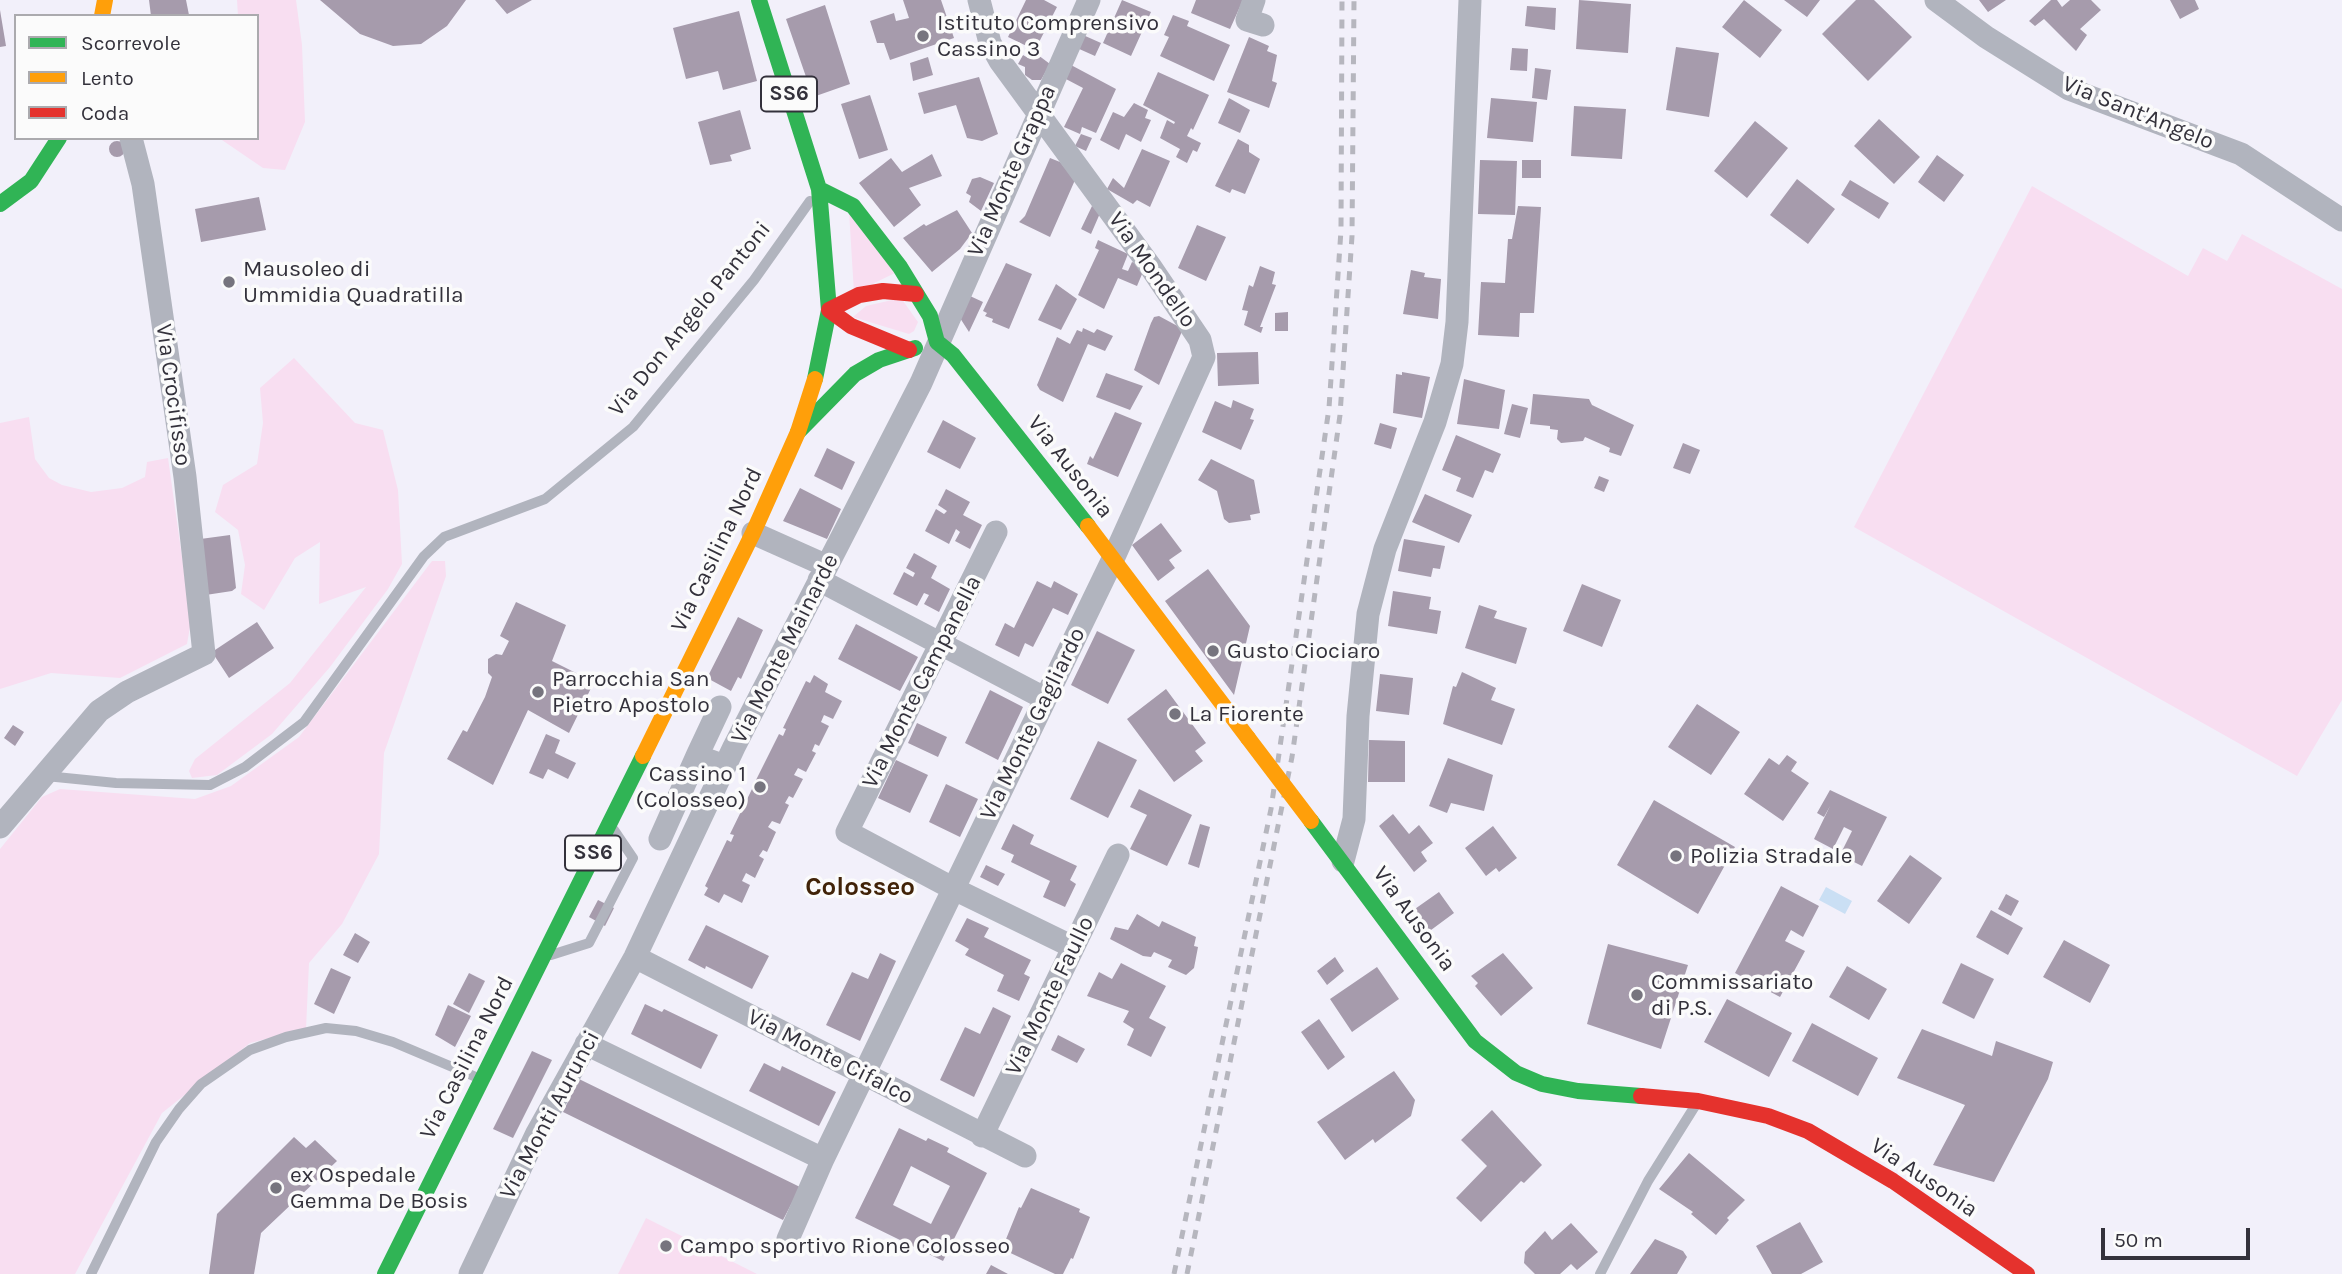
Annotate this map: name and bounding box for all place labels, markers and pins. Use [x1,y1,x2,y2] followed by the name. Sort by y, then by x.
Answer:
[937,9,1159,63] place label: Istituto Comprensivo Cassino 3
[915,28,931,44] marker: Istituto Comprensivo Cassino 3
[243,255,464,309] place label: Mausoleo di Ummidia Quadratilla
[221,274,237,290] marker: Mausoleo di Ummidia Quadratilla
[1227,637,1380,665] place label: Gusto Ciociaro
[1205,643,1221,659] marker: Gusto Ciociaro
[552,665,710,719] place label: Parrocchia San Pietro Apostolo
[530,684,546,700] marker: Parrocchia San Pietro Apostolo
[1189,700,1304,728] place label: La Fiorente
[1167,706,1183,722] marker: La Fiorente
[635,760,746,814] place label: Cassino 1 (Colosseo)
[752,779,768,795] marker: Cassino 1 (Colosseo)
[1690,842,1853,870] place label: Polizia Stradale
[1668,848,1684,864] marker: Polizia Stradale
[1651,968,1813,1022] place label: Commissariato di P.S.
[1629,987,1645,1003] marker: Commissariato di P.S.
[290,1161,468,1215] place label: ex Ospedale Gemma De Bosis
[268,1180,284,1196] marker: ex Ospedale Gemma De Bosis
[680,1232,1010,1260] place label: Campo sportivo Rione Colosseo
[658,1238,674,1254] marker: Campo sportivo Rione Colosseo

